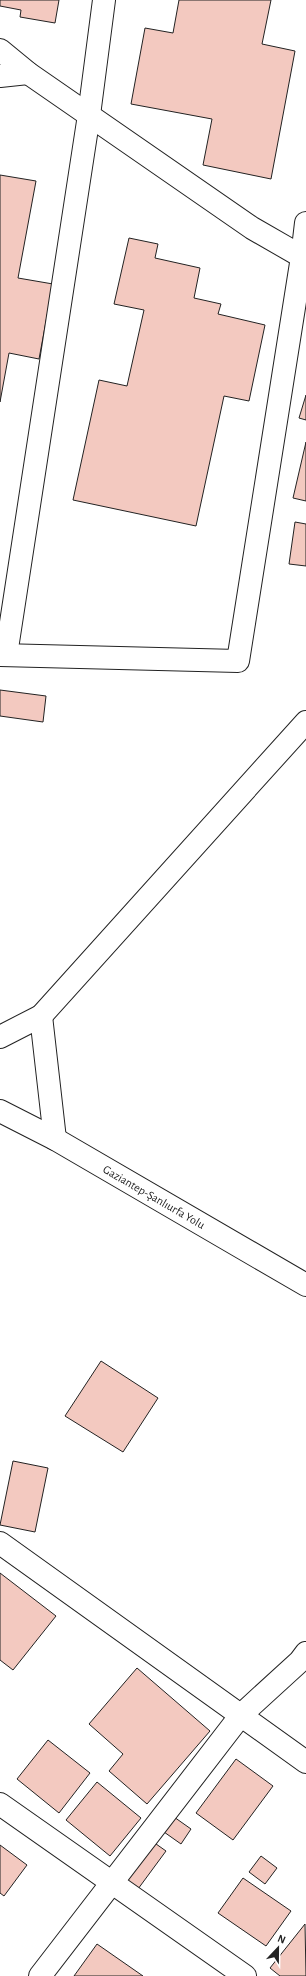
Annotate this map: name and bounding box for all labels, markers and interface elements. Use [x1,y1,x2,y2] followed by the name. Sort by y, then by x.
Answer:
[101,1163,207,1231] street label: Gaziantep-Şanlıurfa Yolu
[258,1928,298,1968] north arrow
[276,1933,287,1946] text: N

